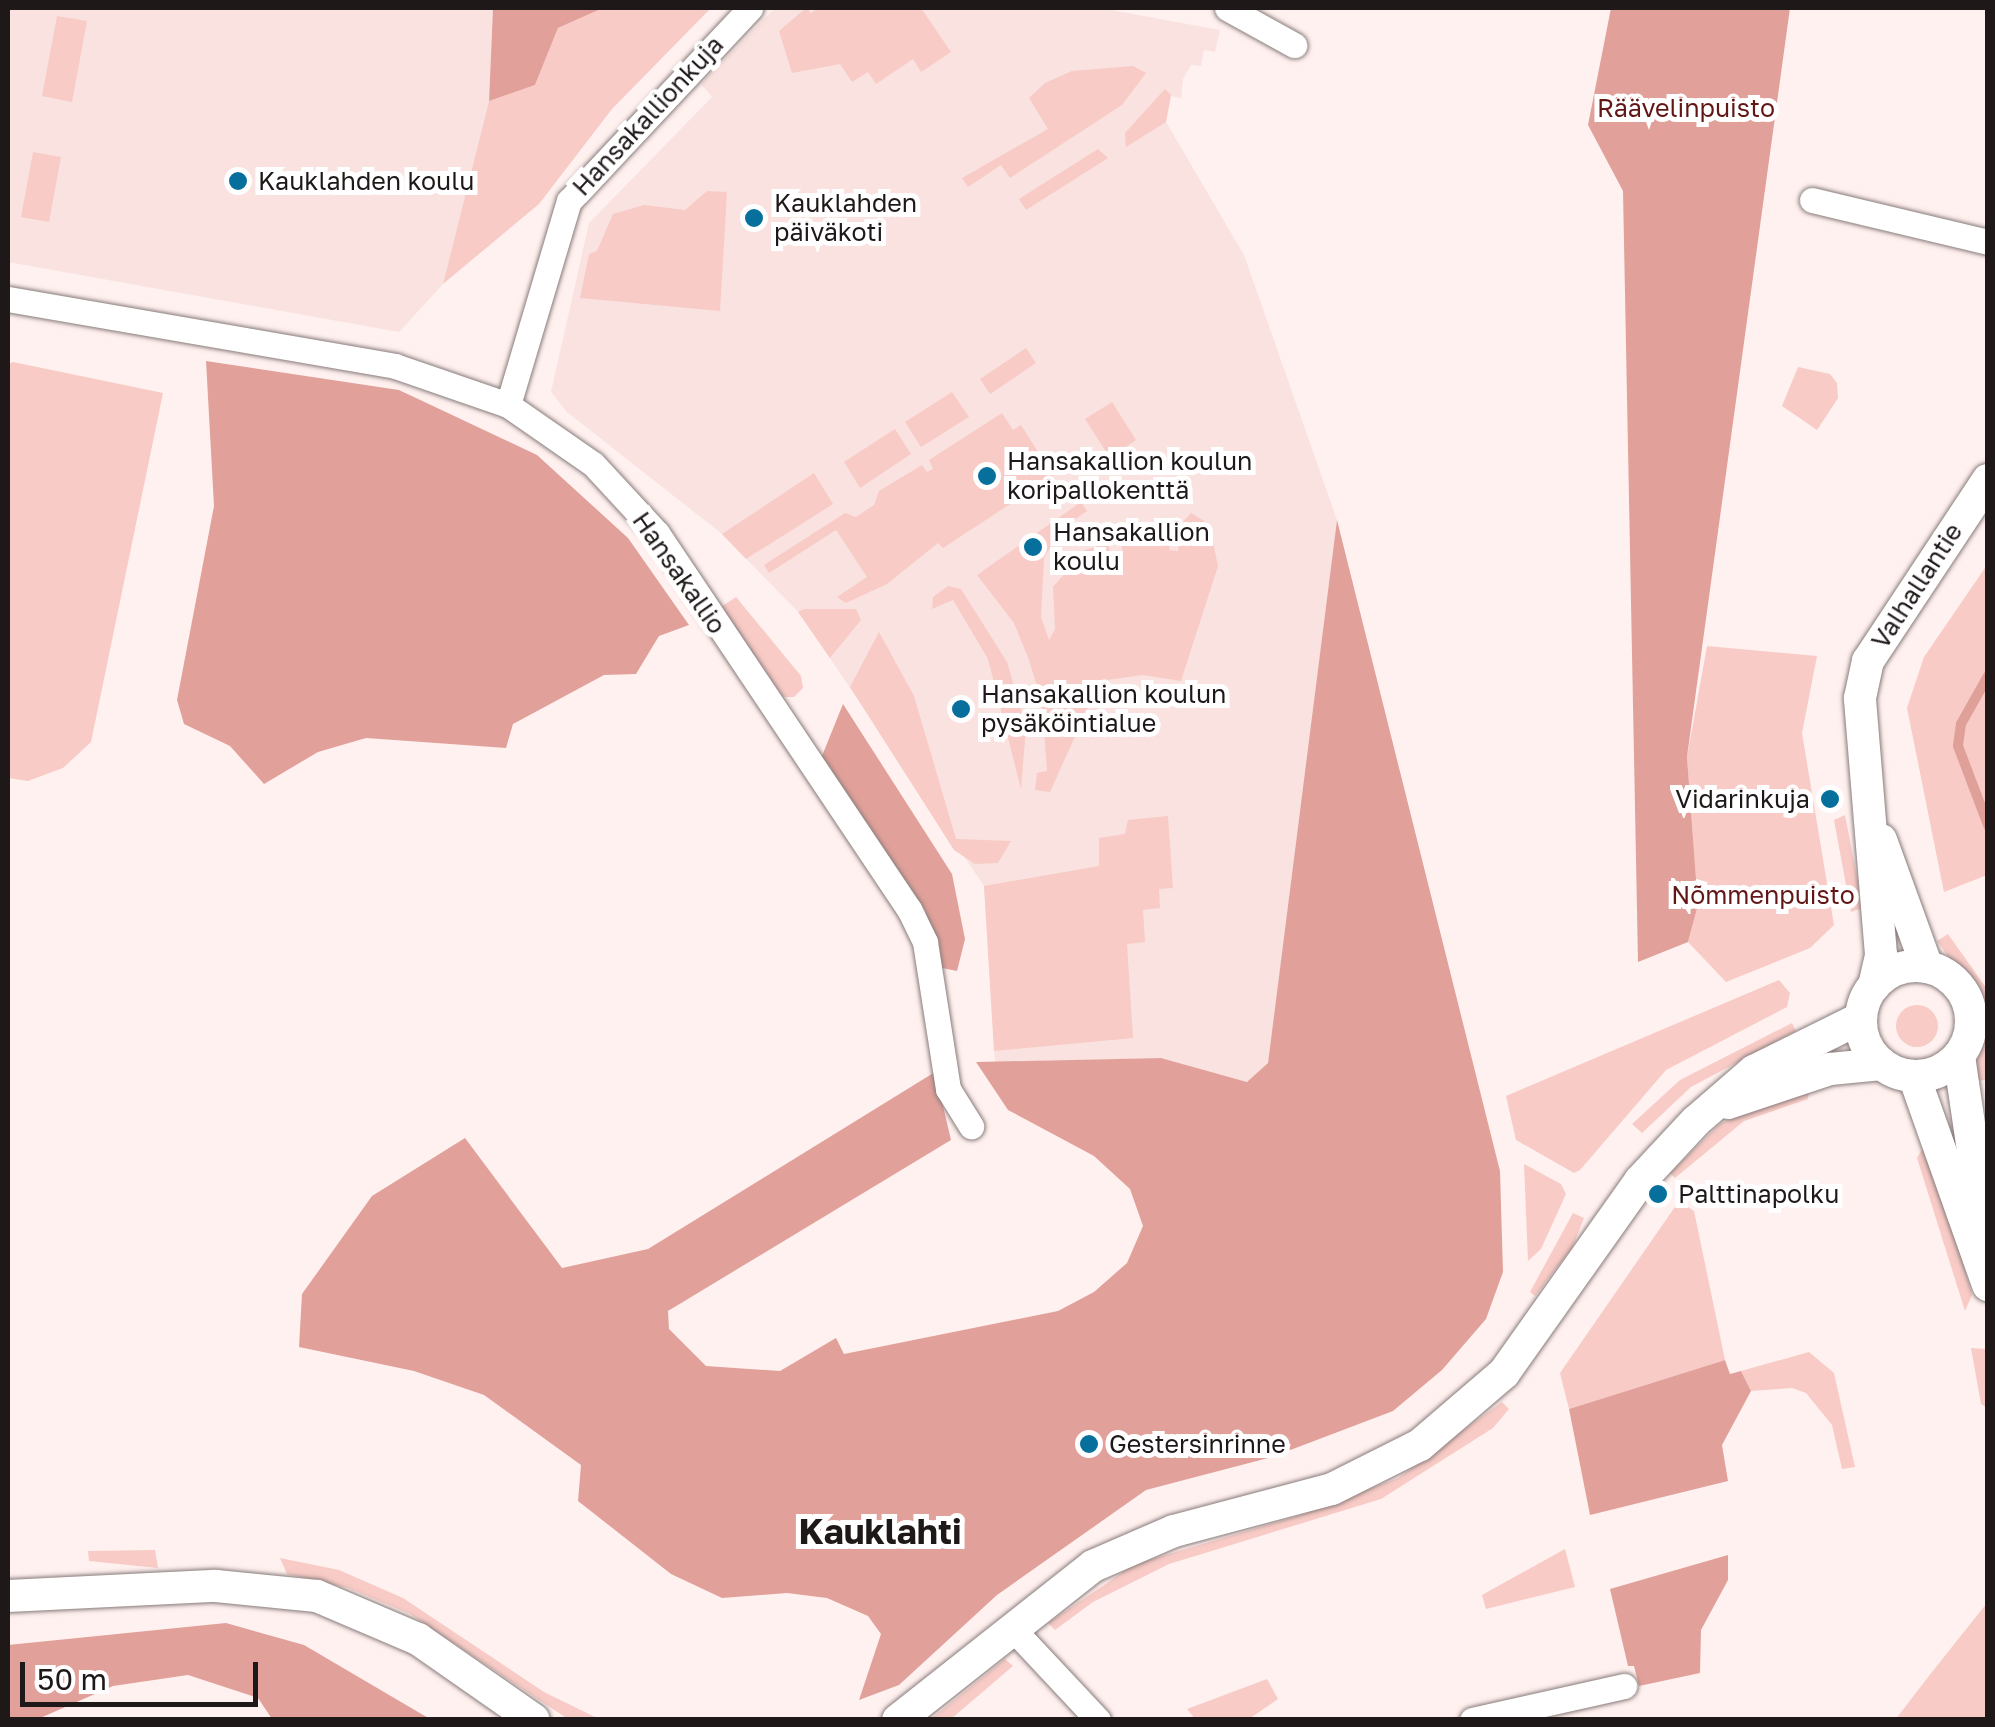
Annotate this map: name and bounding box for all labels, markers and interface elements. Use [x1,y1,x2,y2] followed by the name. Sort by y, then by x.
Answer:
[566,30,730,202] street label: Hansakallionkuja
[1597,93,1775,123] park label: Räävelinpuisto
[258,166,474,196] place label: Kauklahden koulu
[227,170,249,192] marker: Kauklahden koulu
[774,189,917,248] place label: Kauklahden päiväkoti
[743,207,765,229] marker: Kauklahden päiväkoti
[1007,447,1252,506] place label: Hansakallion koulun koripallokenttä
[976,465,998,487] marker: Hansakallion koulun koripallokenttä
[626,506,732,640] street label: Hansakallio
[1053,518,1210,577] place label: Hansakallion koulu
[1865,518,1969,654] street label: Valhallantie
[1022,536,1044,558] marker: Hansakallion koulu
[981,680,1226,739] place label: Hansakallion koulun pysäköintialue
[950,698,972,720] marker: Hansakallion koulun pysäköintialue
[1675,784,1810,814] place label: Vidarinkuja
[1819,788,1841,810] marker: Vidarinkuja
[1671,880,1855,910] park label: Nõmmenpuisto
[1678,1179,1839,1209] place label: Palttinapolku
[1647,1183,1669,1205] marker: Palttinapolku
[1109,1429,1286,1459] place label: Gestersinrinne
[1078,1433,1100,1455] marker: Gestersinrinne
[798,1510,962,1552] district label: Kauklahti
[25,1642,262,1704] scale bar
[37,1661,107,1697] text: 50 m

